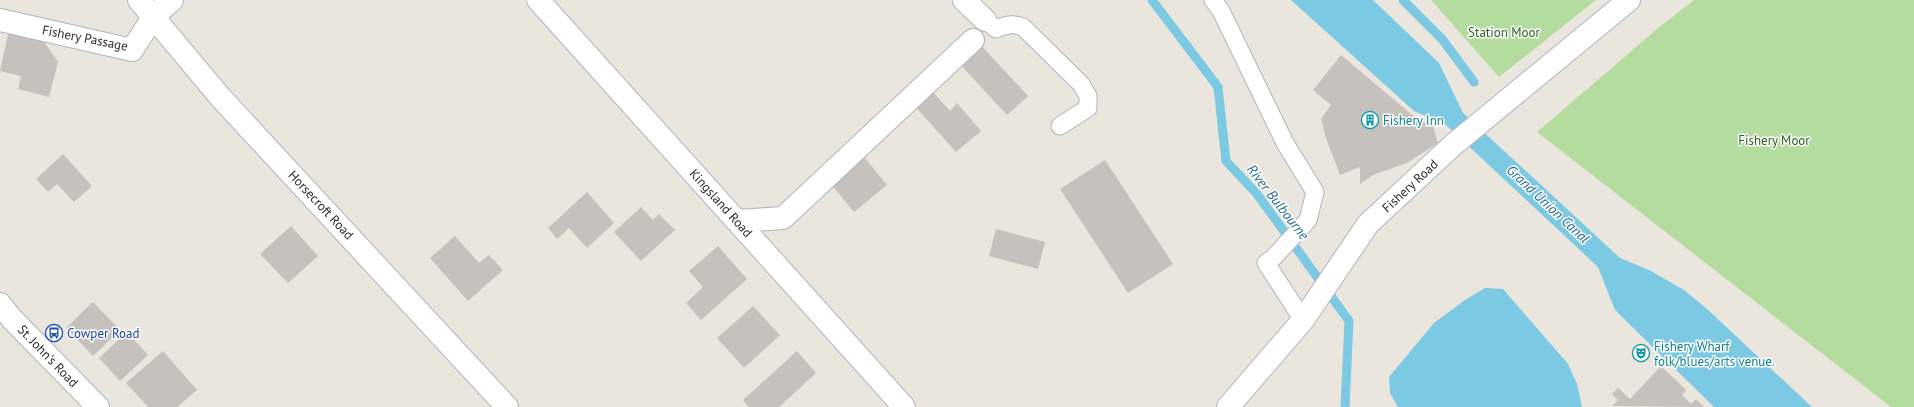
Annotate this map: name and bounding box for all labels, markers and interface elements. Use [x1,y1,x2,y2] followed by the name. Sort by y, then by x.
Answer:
[41,21,129,55] street label: Fishery Passage
[1468,24,1540,41] park label: Station Moor
[1360,110,1380,130] building icon: Fishery Inn
[1383,112,1444,129] place label: Fishery Inn
[1738,132,1810,149] park label: Fishery Moor
[1378,156,1442,216] street label: Fishery Road
[1243,161,1313,244] water label: River Bulbourne
[1503,161,1593,247] water label: Grand Union Canal
[686,165,756,241] street label: Kingsland Road
[285,167,357,243] street label: Horsecroft Road
[14,321,82,391] street label: St. John's Road
[44,323,64,343] bus stop icon: Cowper Road
[67,325,139,342] place label: Cowper Road
[1654,338,1775,370] place label: Fishery Wharf folk/blues/arts venue.
[1631,343,1651,363] theatre icon: Fishery Wharf folk/blues/arts venue.

